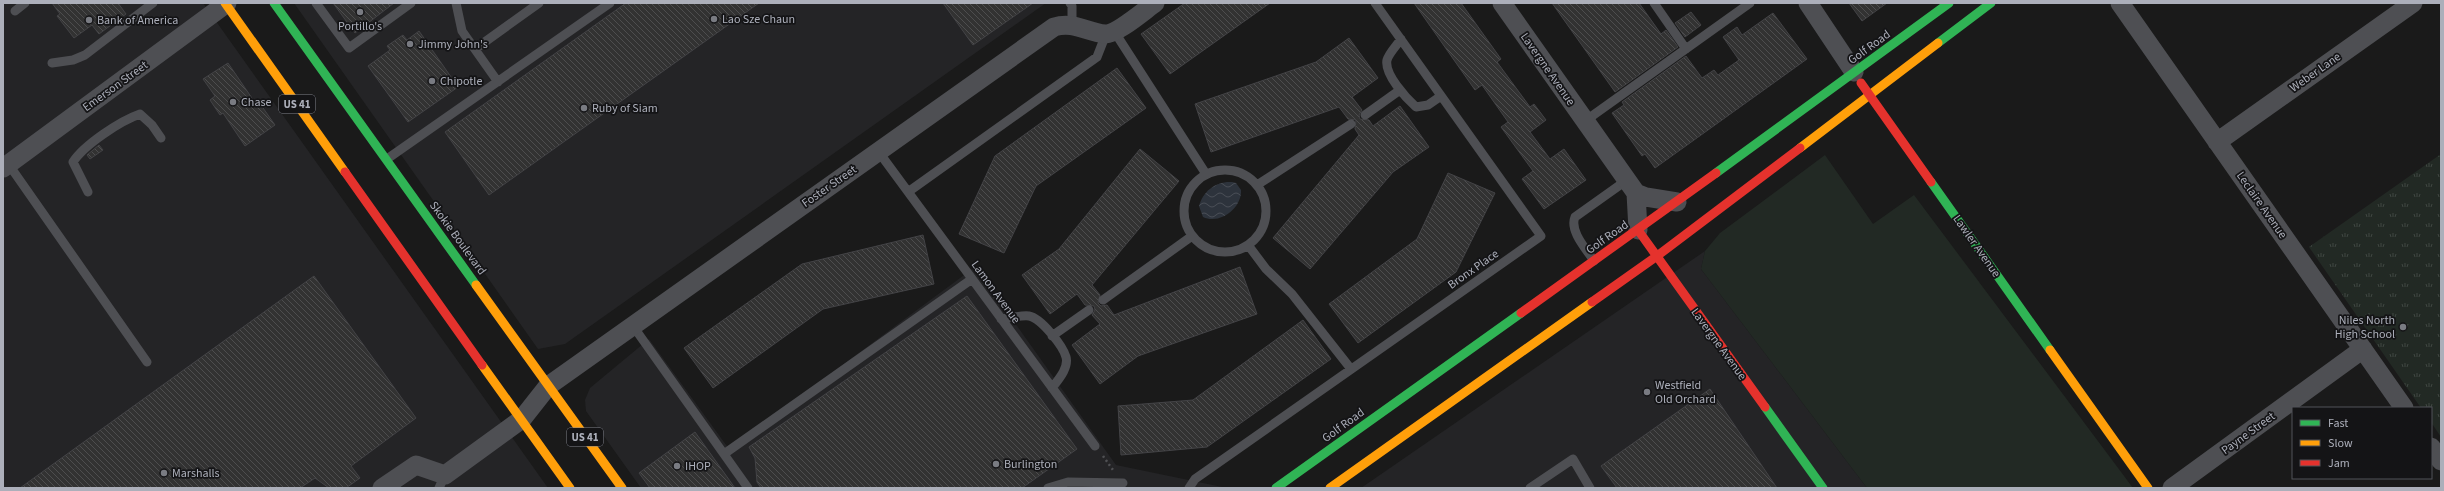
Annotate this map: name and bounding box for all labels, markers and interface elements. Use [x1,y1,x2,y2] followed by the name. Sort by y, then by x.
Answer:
[355,7,365,17] marker: Portillo's
[722,11,795,28] place label: Lao Sze Chaun
[97,12,178,29] place label: Bank of America
[709,14,719,24] marker: Lao Sze Chaun
[84,15,94,25] marker: Bank of America
[338,18,382,35] place label: Portillo's
[1845,26,1894,69] street label: Golf Road
[1516,29,1579,109] street label: Lavergne Avenue
[418,36,488,53] place label: Jimmy John's
[405,39,415,49] marker: Jimmy John's
[2286,49,2344,96] street label: Weber Lane
[79,57,151,116] street label: Emerson Street
[440,73,482,90] place label: Chipotle
[427,76,437,86] marker: Chipotle
[241,94,271,111] place label: Chase
[279,95,315,113] road number: US 41
[228,97,238,107] marker: Chase
[592,100,658,117] place label: Ruby of Siam
[579,103,589,113] marker: Ruby of Siam
[798,161,860,212] street label: Foster Street
[2232,168,2291,242] street label: Leclaire Avenue
[425,198,490,279] street label: Skokie Boulevard
[1949,211,2005,281] street label: Lawler Avenue
[1582,216,1632,258] street label: Golf Road
[1444,246,1502,293] street label: Bronx Place
[967,257,1024,327] street label: Lamon Avenue
[1687,305,1751,384] street label: Lavergne Avenue
[2335,312,2395,343] place label: Niles North High School
[2398,322,2408,332] marker: Niles North High School
[1655,377,1716,408] place label: Westfield Old Orchard
[1642,387,1652,397] marker: Westfield Old Orchard
[1319,404,1368,447] street label: Golf Road
[2292,407,2432,479] legend
[2218,408,2279,459] street label: Payne Street
[2328,415,2348,432] text: Fast
[567,428,603,446] road number: US 41
[2328,435,2353,452] text: Slow
[2328,455,2350,472] text: Jam
[1004,456,1057,473] place label: Burlington
[685,458,711,475] place label: IHOP
[991,459,1001,469] marker: Burlington
[672,461,682,471] marker: IHOP
[172,465,220,482] place label: Marshalls
[159,468,169,478] marker: Marshalls

